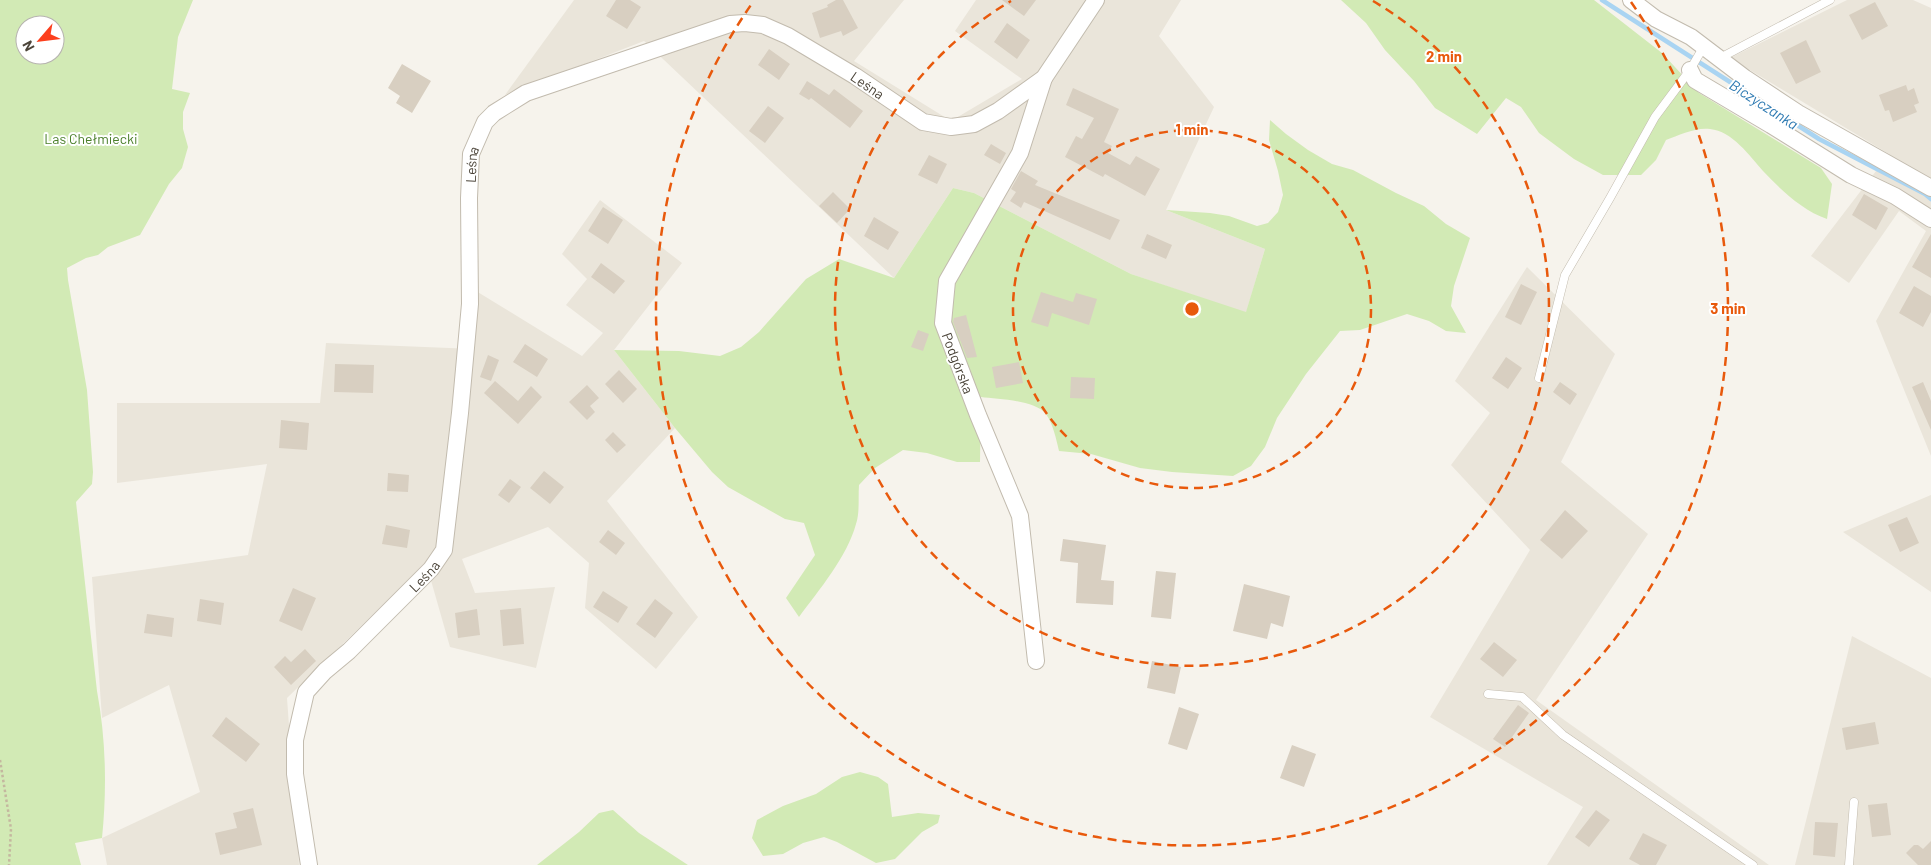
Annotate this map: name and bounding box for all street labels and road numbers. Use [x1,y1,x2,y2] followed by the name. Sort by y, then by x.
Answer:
[848,67,888,102] street label: Leśna
[461,143,482,183] street label: Leśna
[939,330,977,396] street label: Podgórska
[405,557,443,595] street label: Leśna

